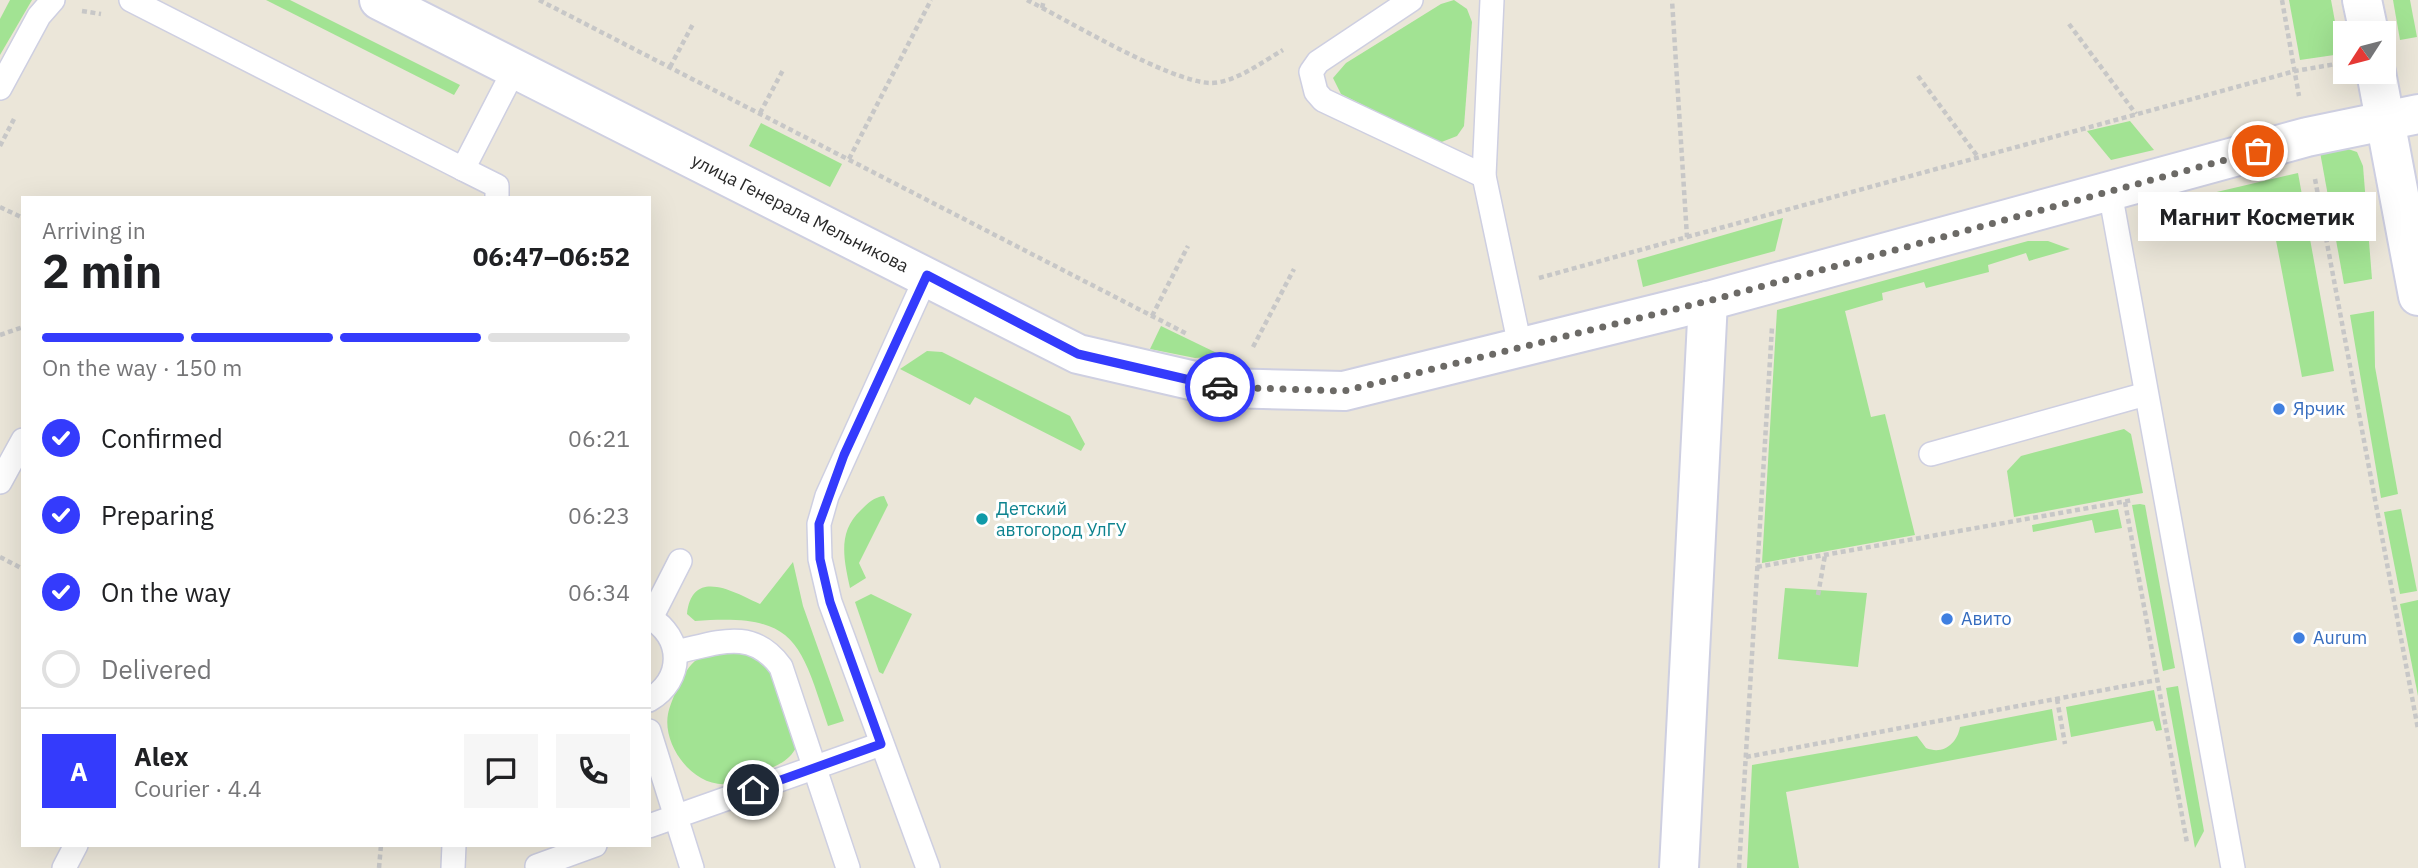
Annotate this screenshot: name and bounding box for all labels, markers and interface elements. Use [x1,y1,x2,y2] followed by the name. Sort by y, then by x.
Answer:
[2333,21,2396,84] north arrow
[2333,21,2396,84] map controls
[2228,121,2288,181] pin
[2239,132,2277,170] icon: bag
[688,148,913,278] street label: улица Генерала Мельникова
[2139,193,2377,242] callout: Магнит Косметик
[2159,201,2355,231] text: Магнит Косметик
[42,215,146,245] text: Arriving in
[473,239,630,273] text: 06:47–06:52
[42,241,162,301] text: 2 min
[42,352,242,382] text: On the way · 150 m
[1185,352,1255,422] courier
[1201,368,1239,406] icon: car
[2293,397,2345,420] place label: Ярчик
[2271,401,2287,417] marker: Ярчик
[42,419,80,457] icon: check
[101,421,223,455] text: Confirmed
[568,423,630,453] text: 06:21
[42,496,80,534] icon: check
[996,497,1127,541] place label: Детский автогород УлГУ
[101,498,214,532] text: Preparing
[568,500,630,530] text: 06:23
[974,511,990,527] marker: Детский автогород УлГУ
[42,573,80,611] icon: check
[101,575,231,609] text: On the way
[568,577,630,607] text: 06:34
[1961,607,2012,630] place label: Авито
[1939,611,1955,627] marker: Авито
[2313,626,2367,649] place label: Aurum
[2291,630,2307,646] marker: Aurum
[101,652,212,686] text: Delivered
[464,734,538,808] button: chat
[556,734,630,808] button: phone
[134,739,188,773] text: Alex
[70,754,88,788] text: A
[723,760,783,820] pin
[734,771,772,809] icon: home
[134,773,262,803] text: Courier · 4.4

